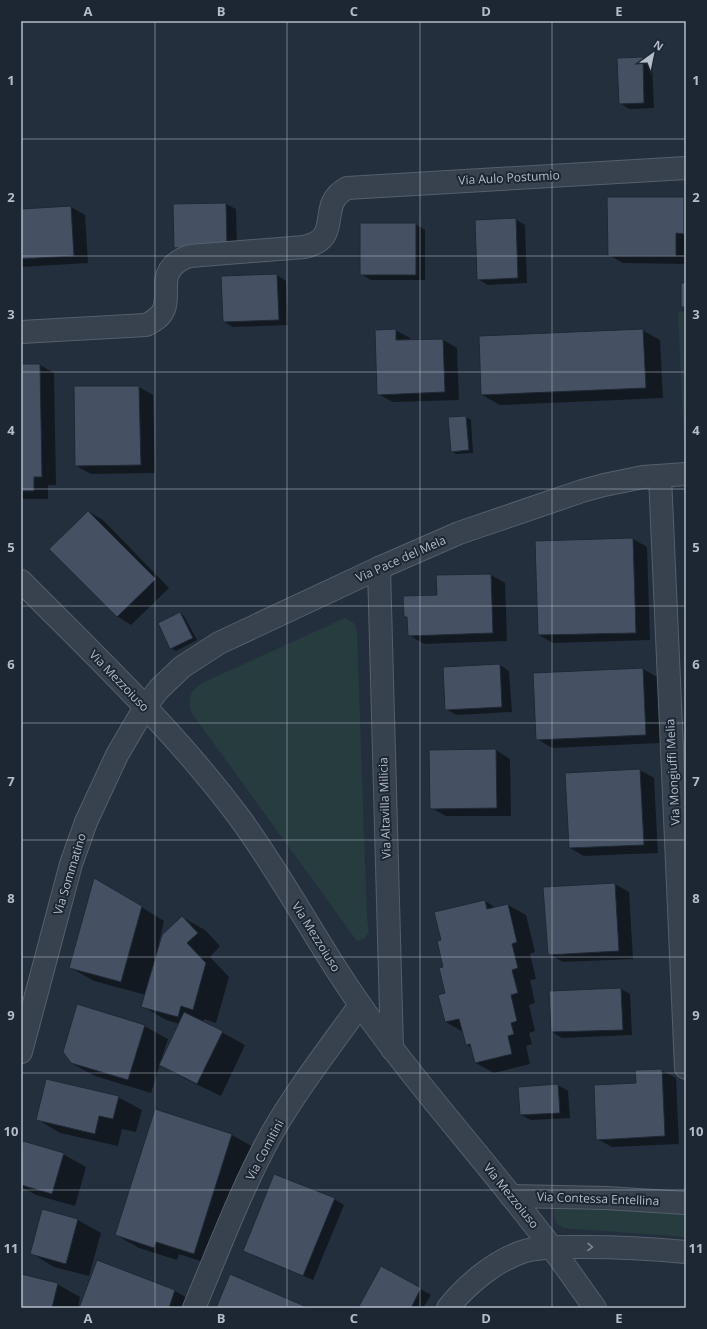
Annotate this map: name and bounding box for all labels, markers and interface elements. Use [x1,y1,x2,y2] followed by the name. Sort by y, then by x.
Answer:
[84,2,93,20] text: A
[217,2,226,20] text: B
[350,2,358,20] text: C
[481,2,491,20] text: D
[615,2,623,20] text: E
[633,34,673,74] north arrow
[651,36,667,54] text: N
[7,71,15,89] text: 1
[692,71,700,89] text: 1
[458,166,560,189] street label: Via Aulo Postumio
[7,188,15,206] text: 2
[692,188,700,206] text: 2
[7,305,15,323] text: 3
[692,305,700,323] text: 3
[7,421,15,439] text: 4
[692,421,700,439] text: 4
[353,531,449,586] street label: Via Pace del Mela
[7,538,15,556] text: 5
[692,538,700,556] text: 5
[86,646,153,715] street label: Via Mezzoiuso
[7,655,15,673] text: 6
[692,655,700,673] text: 6
[661,718,684,826] street label: Via Mongiuffi Melia
[374,757,395,859] street label: Via Altavilla Milicia
[7,772,15,790] text: 7
[692,772,700,790] text: 7
[49,831,90,917] street label: Via Sommatino
[7,889,15,907] text: 8
[692,889,700,907] text: 8
[288,899,345,975] street label: Via Mezzoiuso
[7,1006,15,1024] text: 9
[692,1006,700,1024] text: 9
[241,1116,288,1183] street label: Via Comitini
[4,1122,18,1140] text: 10
[689,1122,703,1140] text: 10
[480,1160,543,1232] street label: Via Mezzoiuso
[537,1188,660,1209] street label: Via Contessa Entellina
[4,1239,18,1257] text: 11
[689,1239,703,1257] text: 11
[587,1243,593,1251] one-way arrow
[84,1309,93,1327] text: A
[217,1309,226,1327] text: B
[350,1309,358,1327] text: C
[481,1309,491,1327] text: D
[615,1309,623,1327] text: E

